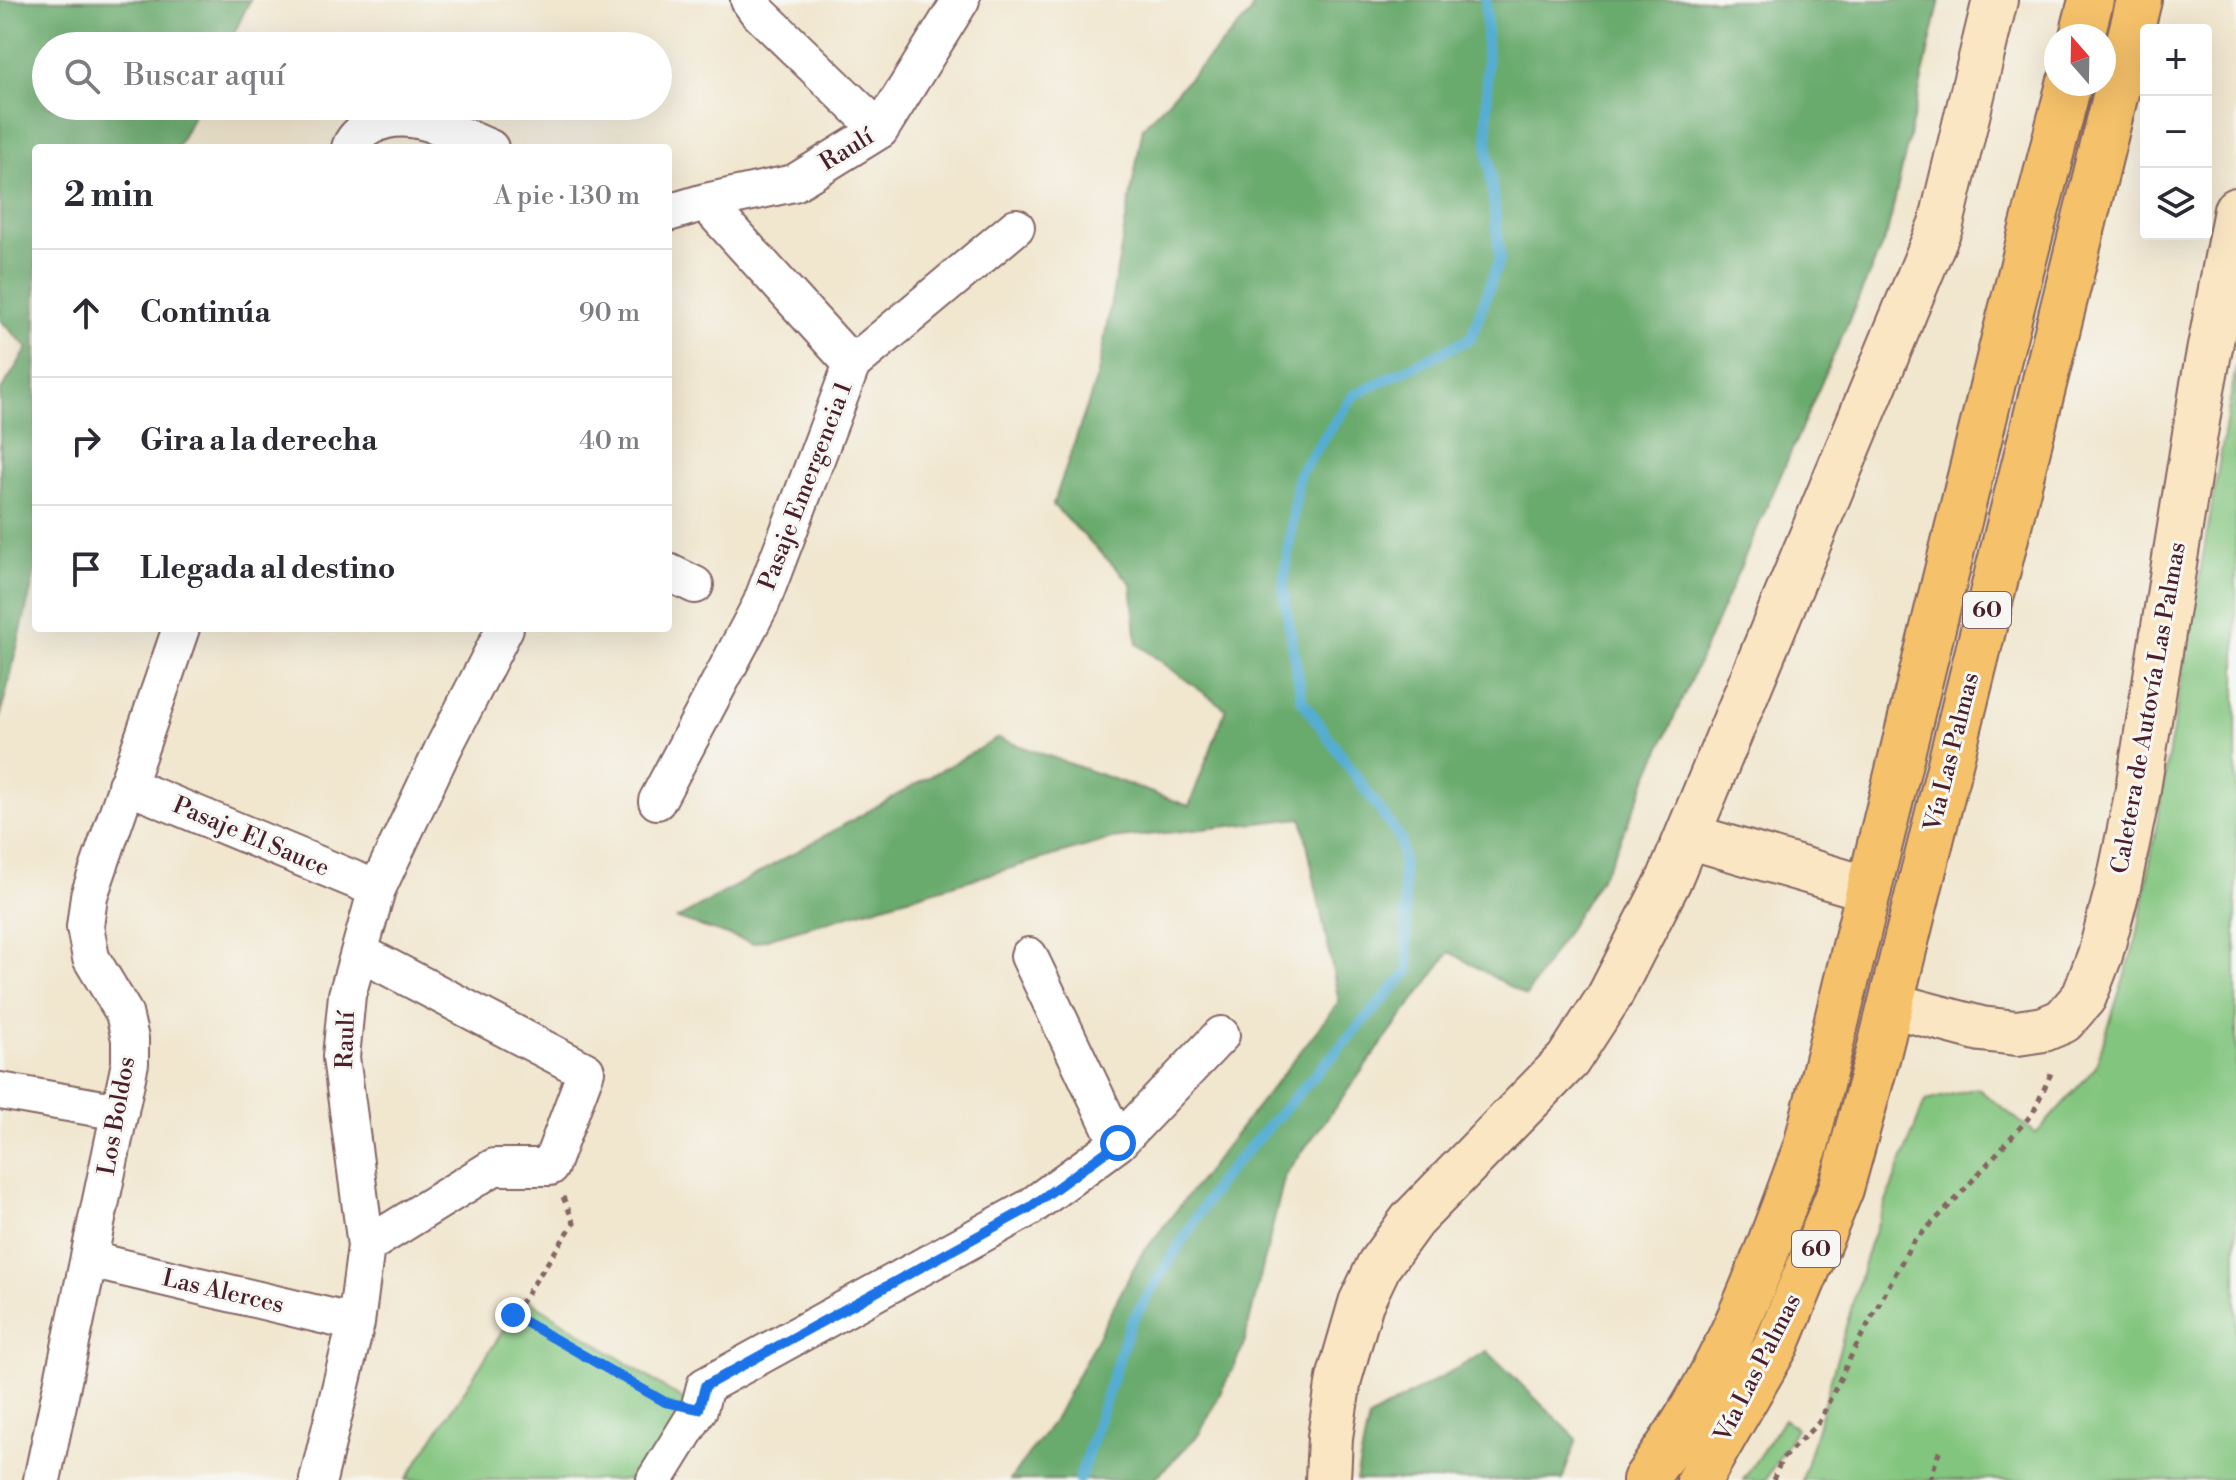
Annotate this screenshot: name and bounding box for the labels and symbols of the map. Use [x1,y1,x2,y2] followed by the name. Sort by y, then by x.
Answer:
[2044,24,2116,96] north arrow
[814,121,880,178] street label: Raulí
[752,377,860,594] street label: Pasaje Emergencia 1
[2105,540,2193,876] street label: Caletera de Autovía Las Palmas
[1963,592,2011,628] road number: 60
[1918,670,1986,835] street label: Vía Las Palmas
[168,791,334,883] street label: Pasaje El Sauce
[330,1009,362,1070] street label: Raulí
[92,1054,142,1178] street label: Los Boldos
[1100,1125,1136,1161] route start
[1792,1231,1840,1267] road number: 60
[159,1263,287,1321] street label: Las Alerces
[1707,1289,1808,1448] street label: Vía Las Palmas
[495,1297,531,1333] route end

